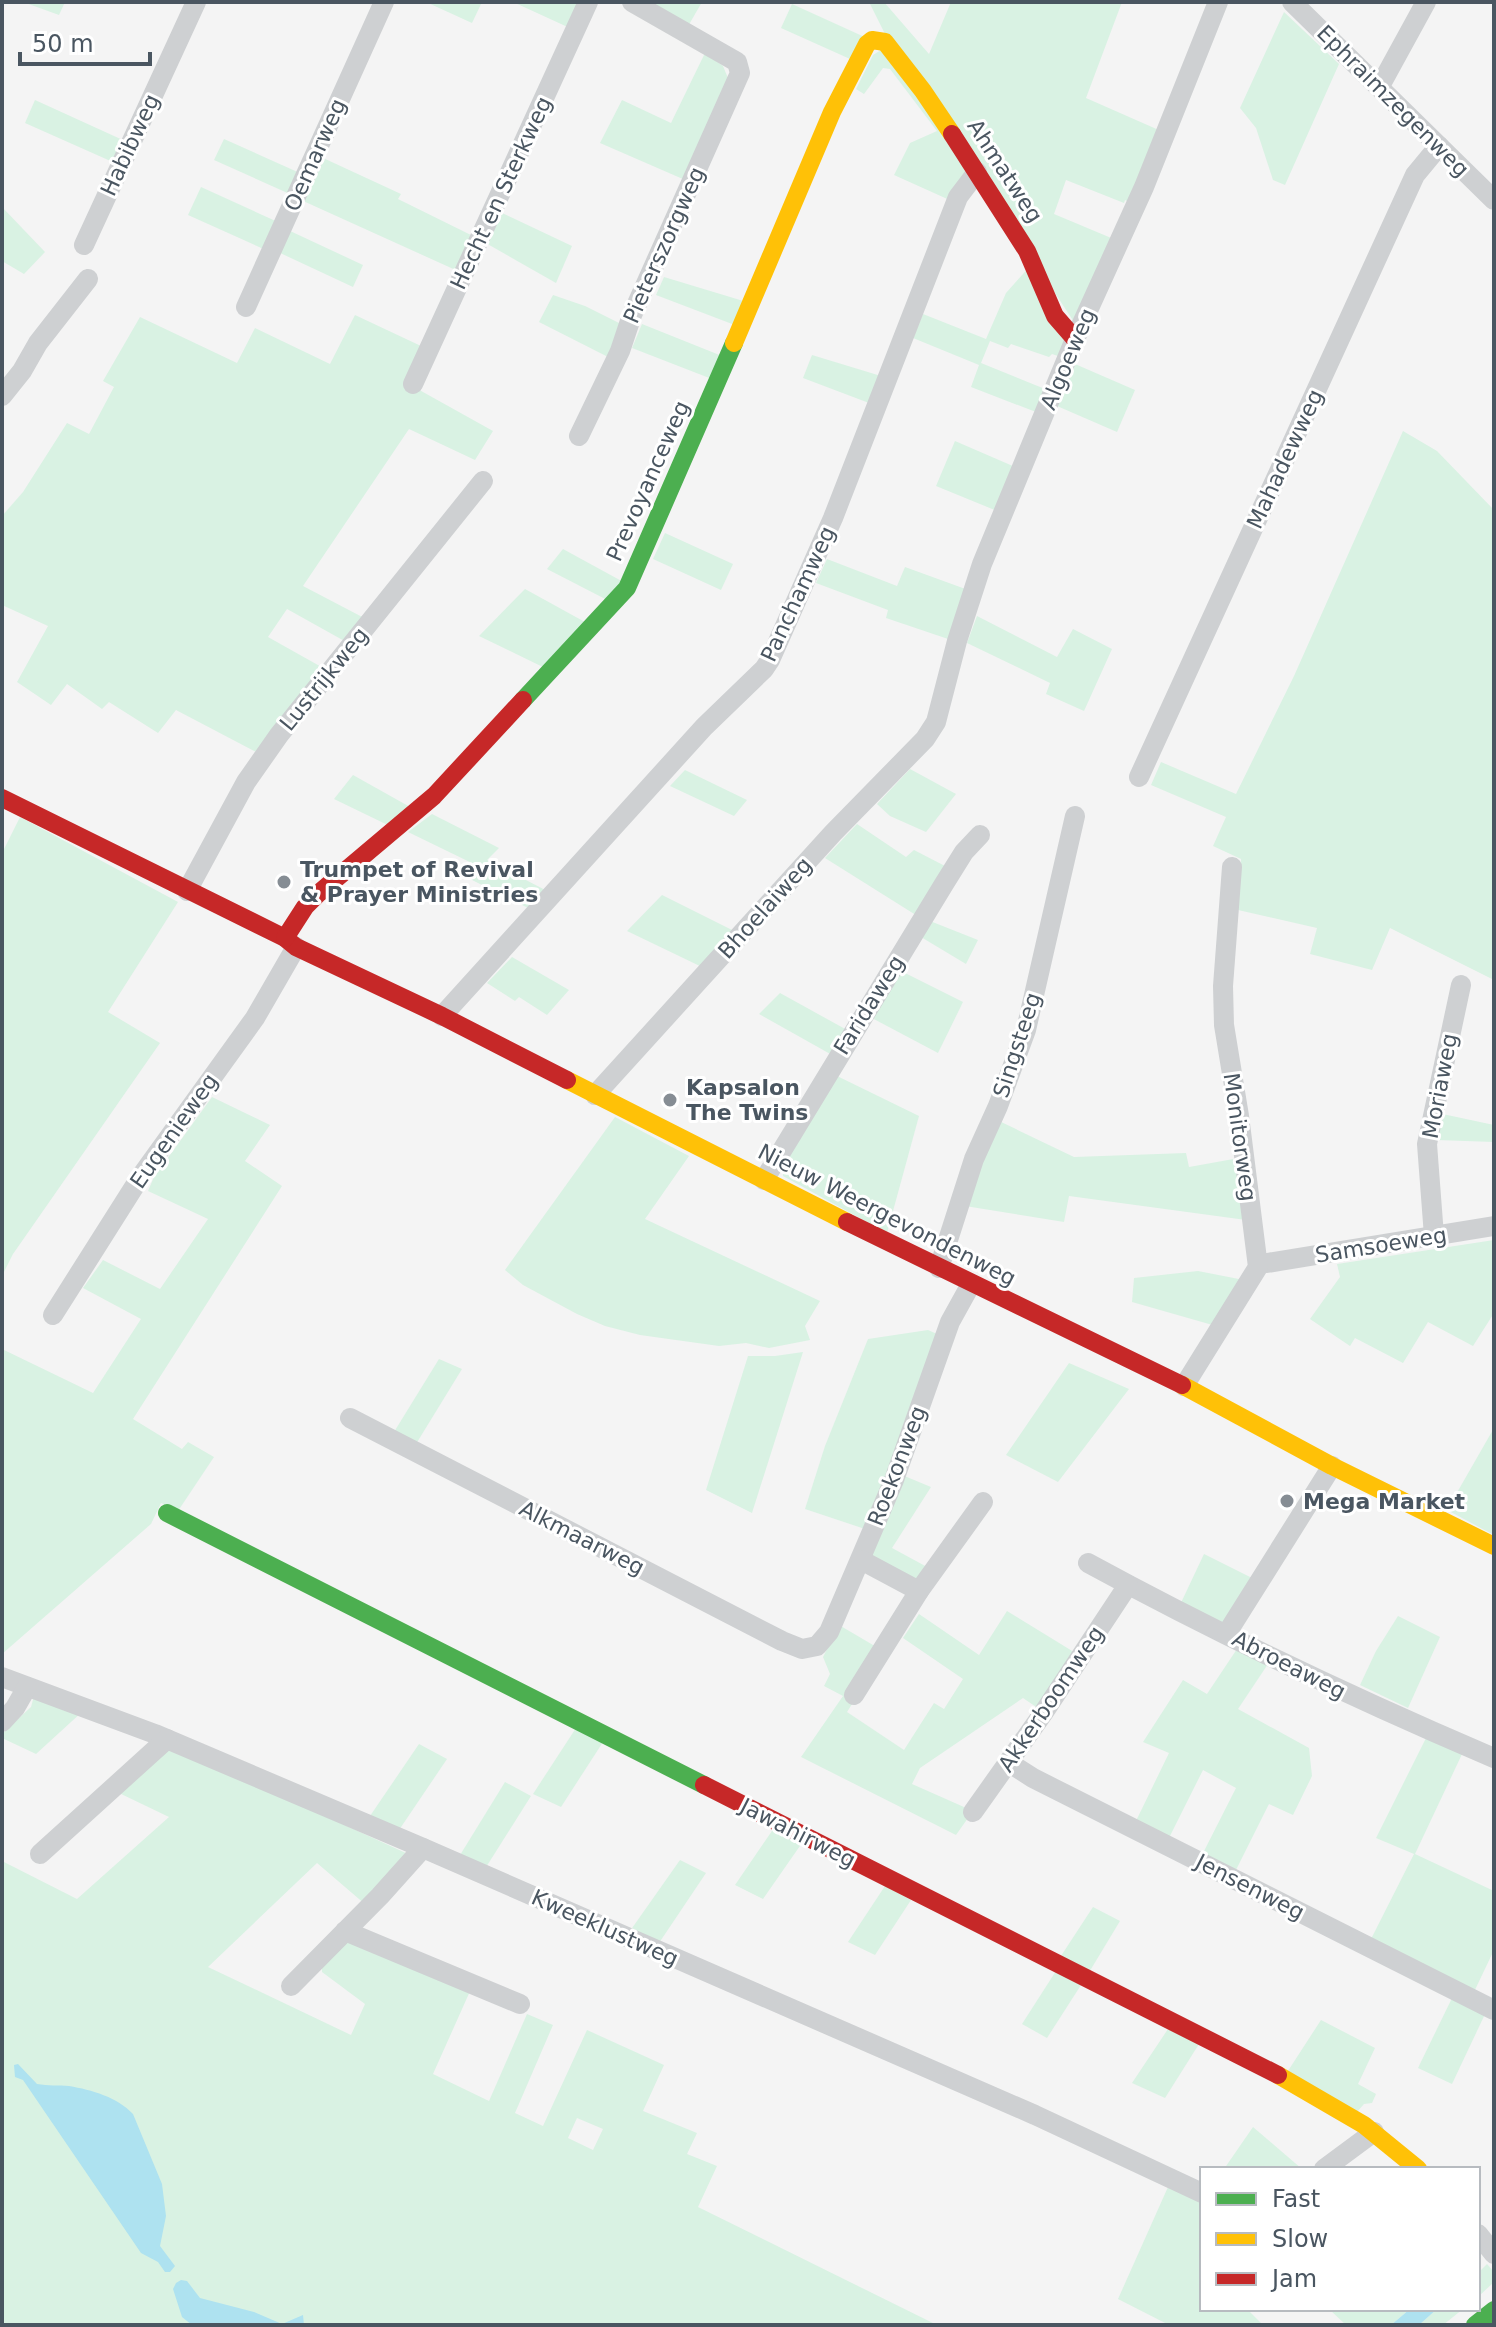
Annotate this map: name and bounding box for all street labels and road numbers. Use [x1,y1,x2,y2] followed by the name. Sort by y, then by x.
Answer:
[1312,20,1474,182] street label: Ephraimzegenweg
[96,90,164,200] street label: Habibweg
[445,93,557,293] street label: Hecht en Sterkweg
[279,95,351,215] street label: Oemarweg
[962,115,1048,227] street label: Ahmatweg
[618,163,710,327] street label: Pieterszorgweg
[1035,305,1101,413] street label: Algoeweg
[1242,385,1328,533] street label: Mahadewweg
[601,397,695,565] street label: Prevoyanceweg
[756,522,840,666] street label: Panchamweg
[275,622,373,736] street label: Lustrijkweg
[713,852,817,964] street label: Bhoelaiweg
[829,951,909,1059] street label: Faridaweg
[988,989,1046,1101] street label: Singsteeg
[1418,1031,1462,1141] street label: Moriaweg
[125,1069,223,1193] street label: Eugenieweg
[1219,1071,1261,1203] street label: Monitorweg
[754,1139,1020,1291] street label: Nieuw Weergevondenweg
[1313,1222,1449,1268] street label: Samsoeweg
[863,1403,931,1529] street label: Roekonweg
[515,1496,649,1580] street label: Alkmaarweg
[993,1621,1109,1777] street label: Akkerboomweg
[1228,1626,1350,1704] street label: Abroeaweg
[734,1792,860,1873] street label: Jawahirweg
[1190,1848,1308,1925] street label: Jensenweg
[528,1884,682,1972] street label: Kweeklustweg

